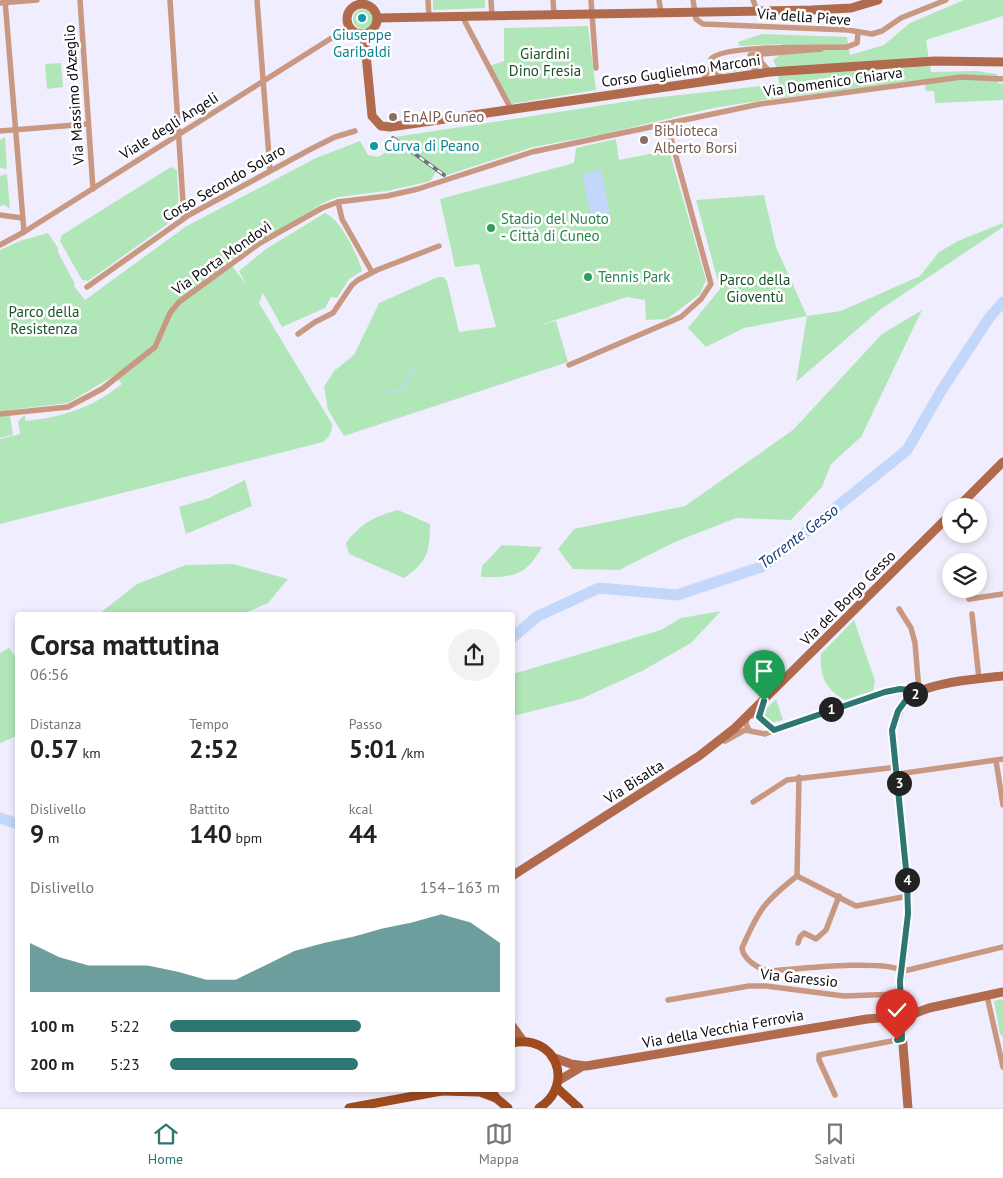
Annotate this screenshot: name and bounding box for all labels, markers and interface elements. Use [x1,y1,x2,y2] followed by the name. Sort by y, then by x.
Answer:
[755,4,852,29] street label: Via della Pieve
[356,12,368,24] marker: Giuseppe Garibaldi
[59,24,88,167] street label: Via Massimo d'Azeglio
[332,25,392,61] place label: Giuseppe Garibaldi
[509,44,581,80] park label: Giardini Dino Fresia
[600,50,762,91] street label: Corso Guglielmo Marconi
[761,62,904,101] street label: Via Domenico Chiarva
[115,88,221,164] street label: Viale degli Angeli
[403,107,484,126] place label: EnAIP Cuneo
[387,111,399,123] marker: EnAIP Cuneo
[654,121,738,157] place label: Biblioteca Alberto Borsi
[638,134,650,146] marker: Biblioteca Alberto Borsi
[384,136,479,155] place label: Curva di Peano
[159,140,289,225] street label: Corso Secondo Solaro
[368,140,380,152] marker: Curva di Peano
[501,209,609,245] place label: Stadio del Nuoto - Città di Cuneo
[167,216,275,300] street label: Via Porta Mondovì
[485,222,497,234] marker: Stadio del Nuoto - Città di Cuneo
[598,267,671,286] place label: Tennis Park
[720,270,790,306] park label: Parco della Gioventù
[582,271,594,283] marker: Tennis Park
[9,302,79,338] park label: Parco della Resistenza
[942,498,987,598] map controls
[942,498,987,543] button: locate
[754,499,842,573] water label: Torrente Gesso
[795,546,899,650] street label: Via del Borgo Gesso
[942,553,987,598] button: layers
[30,626,220,663] text: Corsa mattutina
[448,629,500,681] button: share
[743,650,785,701] pin
[750,657,778,685] icon: arrive
[30,664,68,684] text: 06:56
[902,682,928,706] pin: 2
[912,685,919,703] text: 2
[818,696,844,722] pin: 1
[828,700,835,718] text: 1
[30,715,81,733] text: Distanza
[189,715,229,733] text: Tempo
[349,715,382,733] text: Passo
[30,733,79,765] text: 0.57
[189,733,239,765] text: 2:52
[349,733,398,765] text: 5:01
[79,744,101,762] text: km
[398,744,425,762] text: /km
[599,755,667,808] street label: Via Bisalta
[886,770,912,796] pin: 3
[896,774,903,792] text: 3
[30,800,86,818] text: Dislivello
[189,800,230,818] text: Battito
[349,800,373,818] text: kcal
[30,818,44,850] text: 9
[189,818,232,850] text: 140
[349,818,377,850] text: 44
[44,829,59,847] text: m
[232,829,262,847] text: bpm
[894,868,920,892] pin: 4
[904,871,911,889] text: 4
[30,877,94,897] text: Dislivello
[420,877,500,897] text: 154–163 m
[758,964,839,991] street label: Via Garessio
[876,989,918,1040] pin
[883,996,911,1024] icon: check
[640,1005,805,1052] street label: Via della Vecchia Ferrovia
[30,1016,74,1036] text: 100 m
[110,1016,140,1036] text: 5:22
[30,1054,74,1074] text: 200 m
[110,1054,140,1074] text: 5:23
[148,1120,183,1168] tab: Home
[479,1120,519,1168] tab: Mappa
[815,1120,855,1168] tab: Salvati

